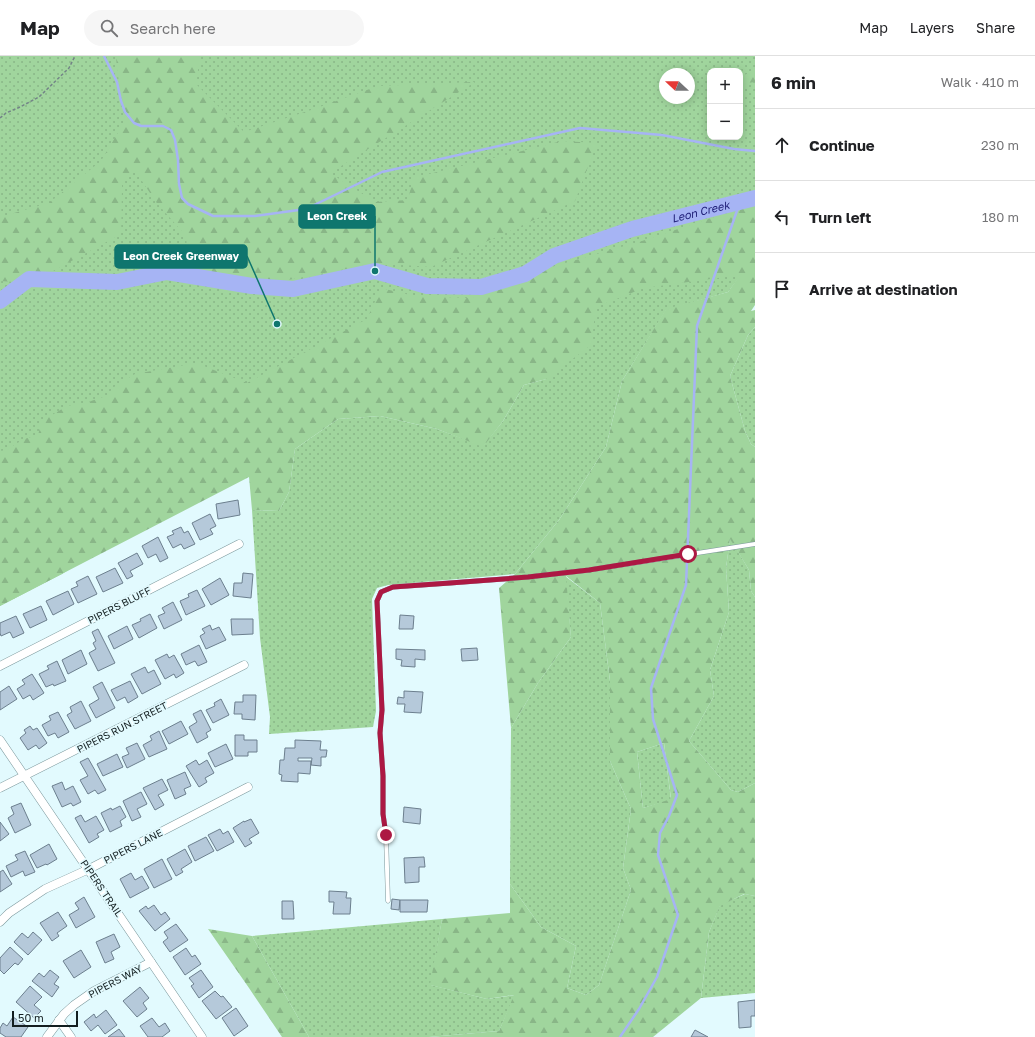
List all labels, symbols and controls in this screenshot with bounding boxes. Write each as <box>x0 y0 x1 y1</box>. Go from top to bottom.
search box <box>84 10 364 46</box>
text: Map <box>20 16 60 39</box>
icon: search <box>98 17 120 39</box>
text: Search here <box>130 19 216 37</box>
text: Map <box>859 19 888 36</box>
text: Layers <box>910 19 954 36</box>
text: Share <box>976 19 1015 36</box>
north arrow <box>659 68 695 104</box>
map controls <box>707 68 743 140</box>
button: + <box>707 68 743 104</box>
text: 6 min <box>771 72 816 93</box>
text: Walk · 410 m <box>941 74 1019 90</box>
button: − <box>707 104 743 140</box>
icon: ahead <box>771 134 793 156</box>
text: Continue <box>809 136 875 154</box>
text: 230 m <box>981 137 1019 153</box>
water label: Leon Creek <box>670 197 732 225</box>
callout: Leon Creek <box>299 205 375 228</box>
icon: left <box>771 206 793 228</box>
text: Turn left <box>809 208 871 226</box>
text: Leon Creek <box>307 209 368 222</box>
text: 180 m <box>982 209 1019 225</box>
callout: Leon Creek Greenway <box>115 245 247 268</box>
text: Leon Creek Greenway <box>123 249 240 262</box>
icon: arrive <box>771 278 793 300</box>
text: Arrive at destination <box>809 280 958 298</box>
route start <box>679 545 697 563</box>
street label: PIPERS BLUFF <box>85 584 153 626</box>
street label: PIPERS RUN STREET <box>75 699 169 755</box>
street label: PIPERS LANE <box>102 826 164 866</box>
route end <box>377 826 395 844</box>
street label: PIPERS TRAIL <box>78 857 126 919</box>
street label: PIPERS WAY <box>86 962 144 1000</box>
scale bar <box>12 1009 78 1028</box>
text: 50 m <box>18 1011 44 1024</box>

